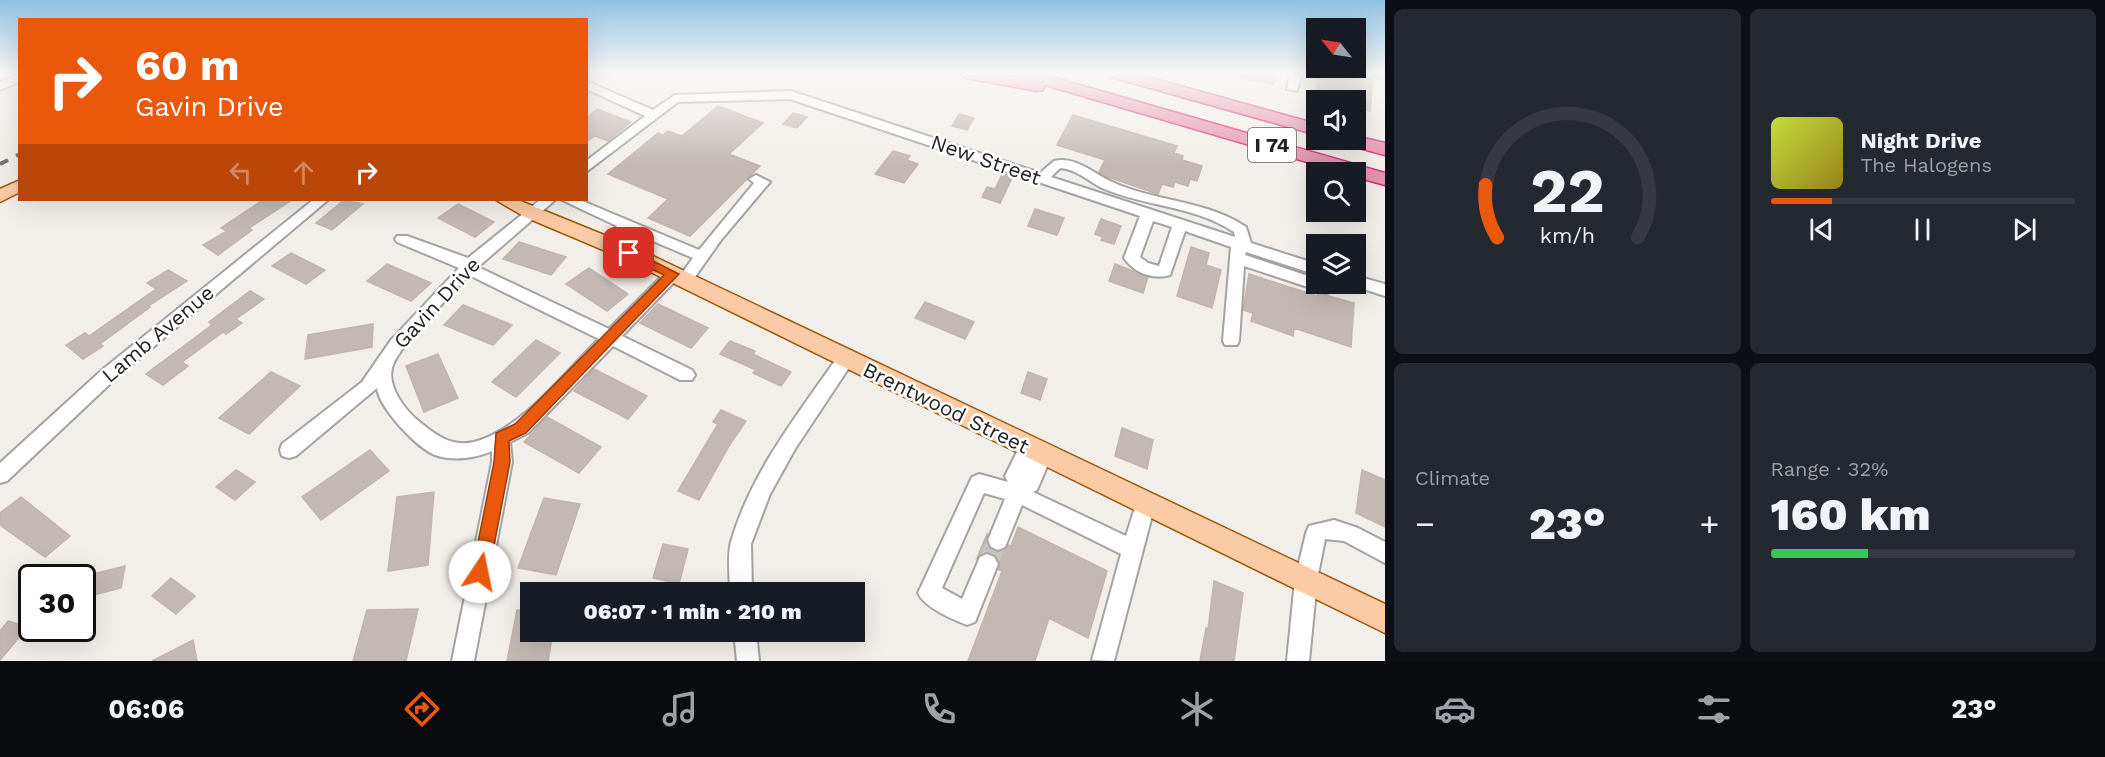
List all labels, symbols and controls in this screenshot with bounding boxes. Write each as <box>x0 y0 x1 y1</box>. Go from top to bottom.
north arrow <box>1306 18 1366 78</box>
map controls <box>1306 18 1366 294</box>
text: 60 m <box>135 41 239 90</box>
icon: right <box>36 42 114 120</box>
button: sound <box>1306 90 1366 150</box>
text: Gavin Drive <box>135 91 284 123</box>
road number: I 74 <box>1248 128 1296 162</box>
text: Night Drive <box>1861 128 1982 153</box>
street label: New Street <box>928 129 1045 190</box>
text: The Halogens <box>1861 153 1992 177</box>
text: 22 <box>1530 155 1604 228</box>
icon: left <box>224 156 257 189</box>
icon: ahead <box>287 156 320 189</box>
icon: right <box>350 156 383 189</box>
button: search <box>1306 162 1366 222</box>
icon: previous <box>1805 213 1838 246</box>
icon: pause <box>1906 213 1939 246</box>
icon: next <box>2008 213 2041 246</box>
text: km/h <box>1540 224 1595 249</box>
pin <box>603 227 654 278</box>
button: layers <box>1306 234 1366 294</box>
icon: arrive <box>612 236 645 269</box>
street label: Gavin Drive <box>388 252 485 353</box>
street label: Lamb Avenue <box>97 280 219 388</box>
street label: Brentwood Street <box>859 356 1034 459</box>
text: Range · 32% <box>1771 457 1888 481</box>
text: Climate <box>1415 466 1490 490</box>
text: 160 km <box>1771 488 1931 541</box>
text: 23° <box>1529 497 1606 550</box>
text: − <box>1415 504 1435 543</box>
text: + <box>1700 504 1720 543</box>
position arrow <box>448 540 512 604</box>
speed limit sign: 30 <box>18 564 96 642</box>
text: 06:07 · 1 min · 210 m <box>583 599 802 624</box>
icon: directions <box>401 688 443 730</box>
icon: music <box>659 688 701 730</box>
icon: phone <box>918 688 960 730</box>
icon: climate <box>1176 688 1218 730</box>
icon: car <box>1434 688 1476 730</box>
icon: filters <box>1693 688 1735 730</box>
text: 06:06 <box>108 693 184 725</box>
text: 23° <box>1951 693 1997 725</box>

